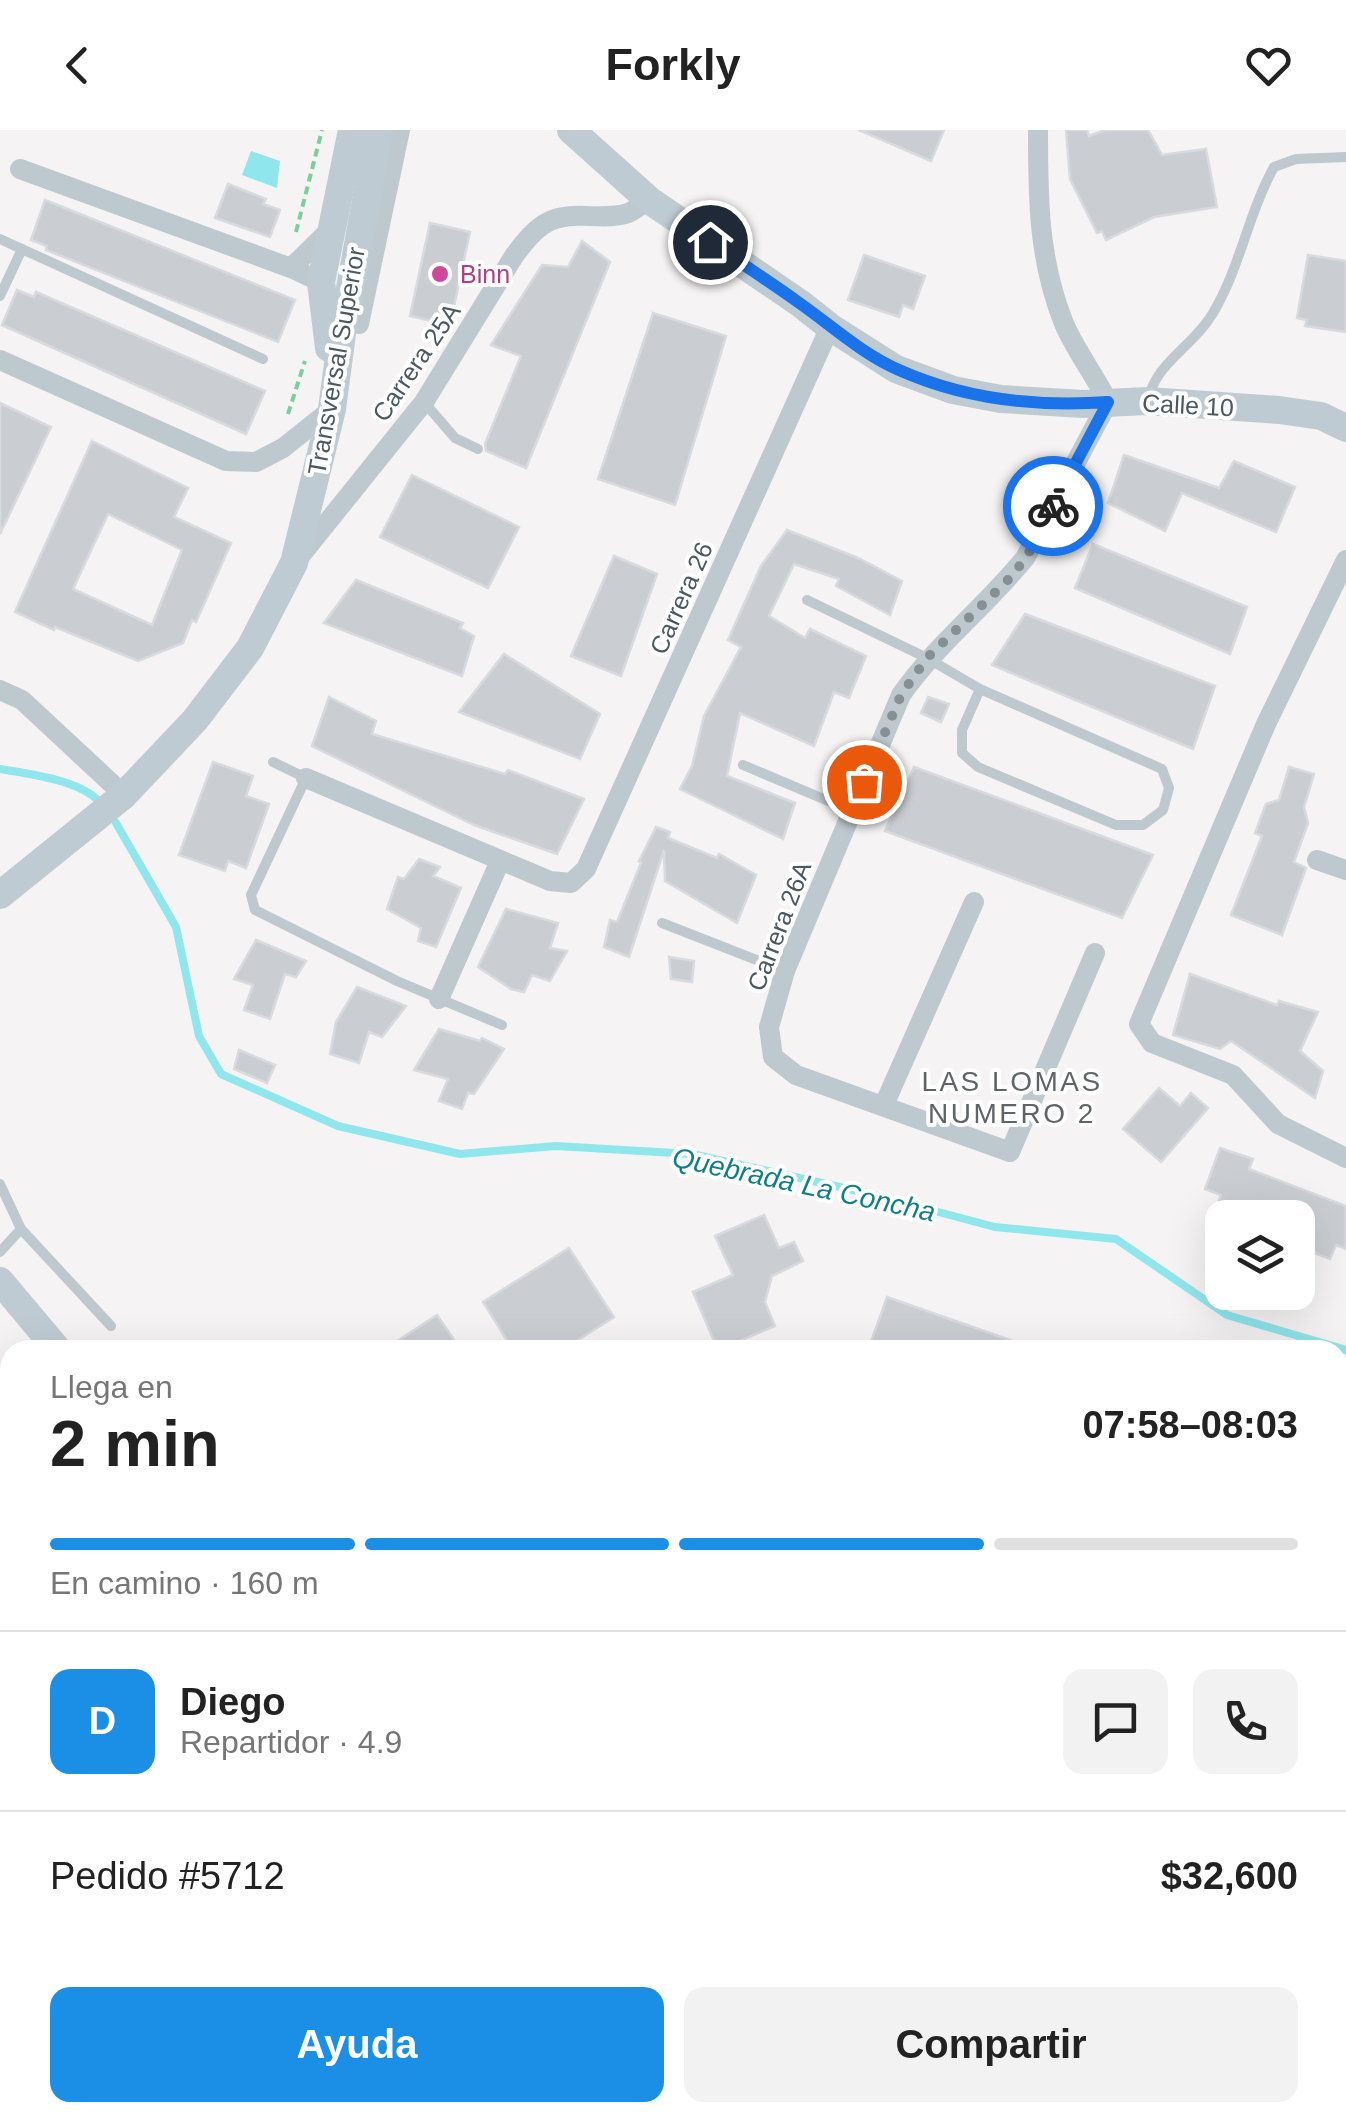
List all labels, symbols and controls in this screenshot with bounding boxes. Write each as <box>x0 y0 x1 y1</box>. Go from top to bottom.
icon: back <box>50 38 105 93</box>
icon: heart <box>1241 38 1296 93</box>
text: Forkly <box>605 39 741 90</box>
pin <box>668 200 753 285</box>
icon: home <box>683 215 738 270</box>
street label: Transversal Superior <box>302 245 370 477</box>
place label: Binn <box>460 260 510 288</box>
marker: Binn <box>429 263 451 285</box>
street label: Carrera 25A <box>366 297 466 426</box>
street label: Calle 10 <box>1141 389 1235 421</box>
courier <box>1003 456 1103 556</box>
icon: bike <box>1026 479 1081 534</box>
street label: Carrera 26 <box>644 538 718 658</box>
pin <box>822 740 907 825</box>
icon: bag <box>837 755 892 810</box>
street label: Carrera 26A <box>742 857 817 995</box>
district label: LAS LOMAS NUMERO 2 <box>921 1066 1103 1129</box>
water label: Quebrada La Concha <box>670 1141 938 1227</box>
map controls <box>1205 1200 1315 1310</box>
button: layers <box>1205 1200 1315 1310</box>
text: Llega en <box>50 1369 173 1405</box>
text: 07:58–08:03 <box>1082 1404 1298 1446</box>
text: 2 min <box>50 1407 220 1480</box>
text: En camino · 160 m <box>50 1565 319 1601</box>
button: chat <box>1063 1669 1168 1774</box>
button: phone <box>1193 1669 1298 1774</box>
text: Diego <box>180 1681 286 1723</box>
text: D <box>89 1700 116 1742</box>
text: Repartidor · 4.9 <box>180 1724 402 1760</box>
text: Pedido #5712 <box>50 1855 285 1897</box>
text: $32,600 <box>1161 1855 1298 1897</box>
button: Ayuda <box>50 1987 664 2102</box>
button: Compartir <box>684 1987 1298 2102</box>

